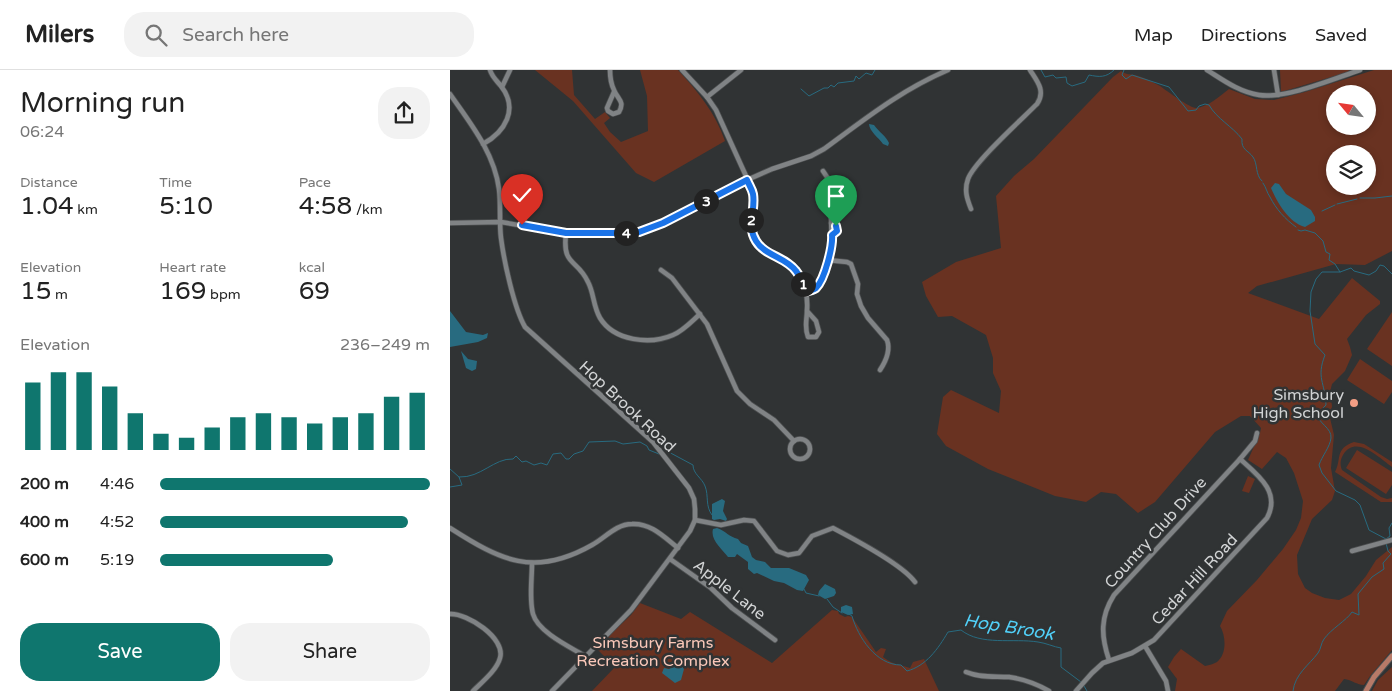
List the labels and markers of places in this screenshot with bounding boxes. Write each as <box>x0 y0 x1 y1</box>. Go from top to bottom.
pin <box>501 174 543 225</box>
pin <box>815 175 857 226</box>
pin: 3 <box>694 188 718 214</box>
pin: 2 <box>738 208 764 232</box>
pin: 4 <box>614 220 638 246</box>
pin: 1 <box>790 272 816 296</box>
place label: Simsbury High School <box>1253 385 1344 423</box>
marker: Simsbury High School <box>1348 397 1360 409</box>

